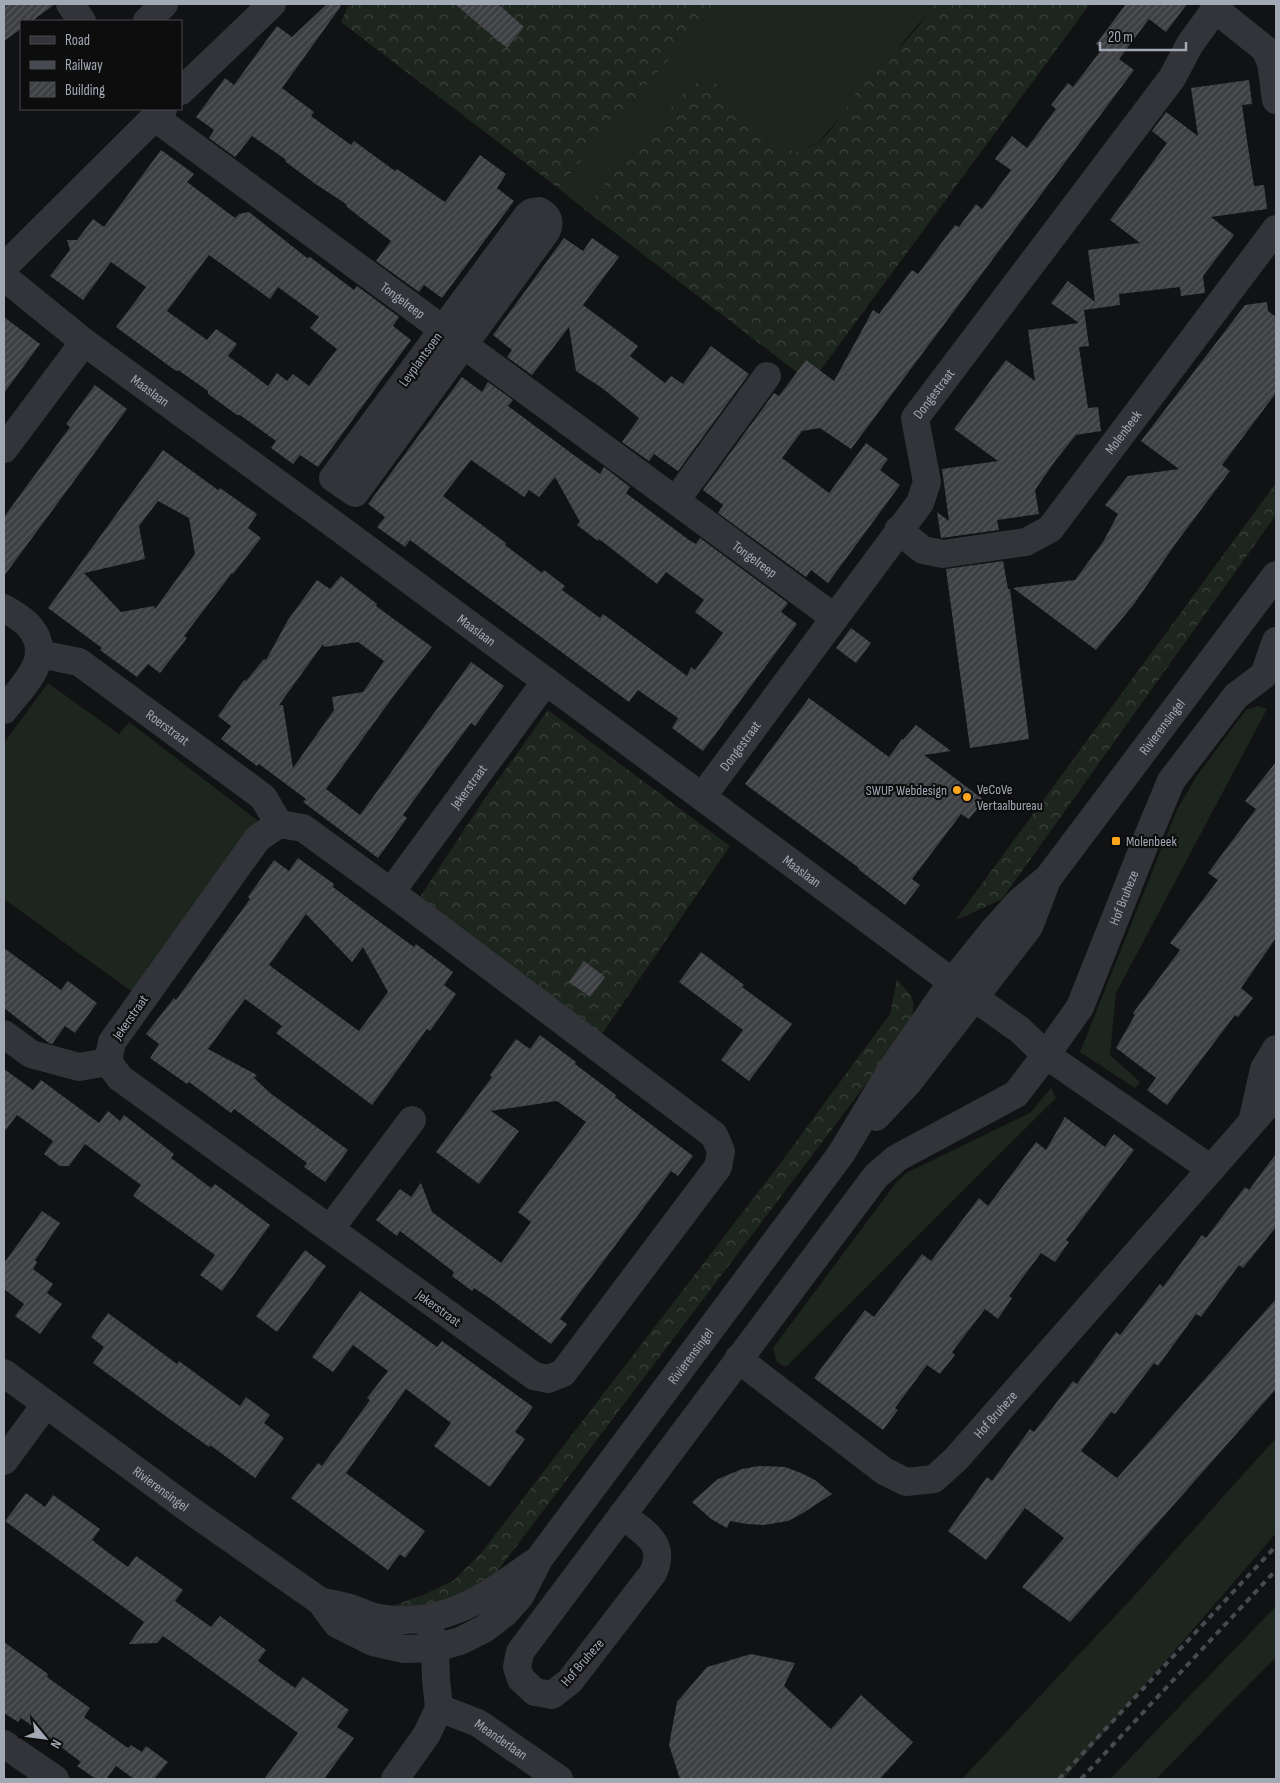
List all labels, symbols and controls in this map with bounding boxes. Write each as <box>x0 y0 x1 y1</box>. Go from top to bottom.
legend <box>20 20 182 110</box>
scale bar <box>1100 20 1186 52</box>
text: 20 m <box>1108 28 1133 47</box>
text: Road <box>65 31 90 50</box>
text: Railway <box>65 56 103 75</box>
text: Building <box>65 81 105 100</box>
street label: Tongelreep <box>377 278 428 323</box>
street label: Leyplantsoen <box>395 329 446 390</box>
street label: Dongestraat <box>910 365 958 422</box>
street label: Maaslaan <box>127 371 172 410</box>
street label: Molenbeek <box>1101 406 1146 458</box>
street label: Tongelreep <box>729 537 780 582</box>
street label: Maaslaan <box>454 611 499 650</box>
street label: Rivierensingel <box>1136 696 1189 758</box>
street label: Roerstraat <box>142 706 193 749</box>
street label: Dongestraat <box>716 718 765 774</box>
street label: Jekerstraat <box>446 761 491 813</box>
place label: VeCoVe Vertaalbureau <box>977 781 1043 814</box>
place label: SWUP Webdesign <box>866 782 947 799</box>
marker: SWUP Webdesign <box>951 784 963 796</box>
marker: VeCoVe Vertaalbureau <box>961 791 973 803</box>
place label: Molenbeek <box>1126 833 1177 850</box>
marker: Molenbeek <box>1110 835 1122 847</box>
street label: Maaslaan <box>779 852 824 891</box>
street label: Hof Bruheze <box>1105 868 1142 928</box>
street label: Jekerstraat <box>108 991 152 1044</box>
street label: Jekerstraat <box>412 1286 464 1330</box>
street label: Rivierensingel <box>664 1325 717 1388</box>
street label: Hof Bruheze <box>970 1387 1021 1442</box>
street label: Rivierensingel <box>129 1463 192 1515</box>
street label: Hof Bruheze <box>557 1635 608 1690</box>
north arrow <box>20 1713 70 1763</box>
street label: Meanderlaan <box>471 1715 531 1764</box>
text: N <box>47 1737 65 1751</box>

